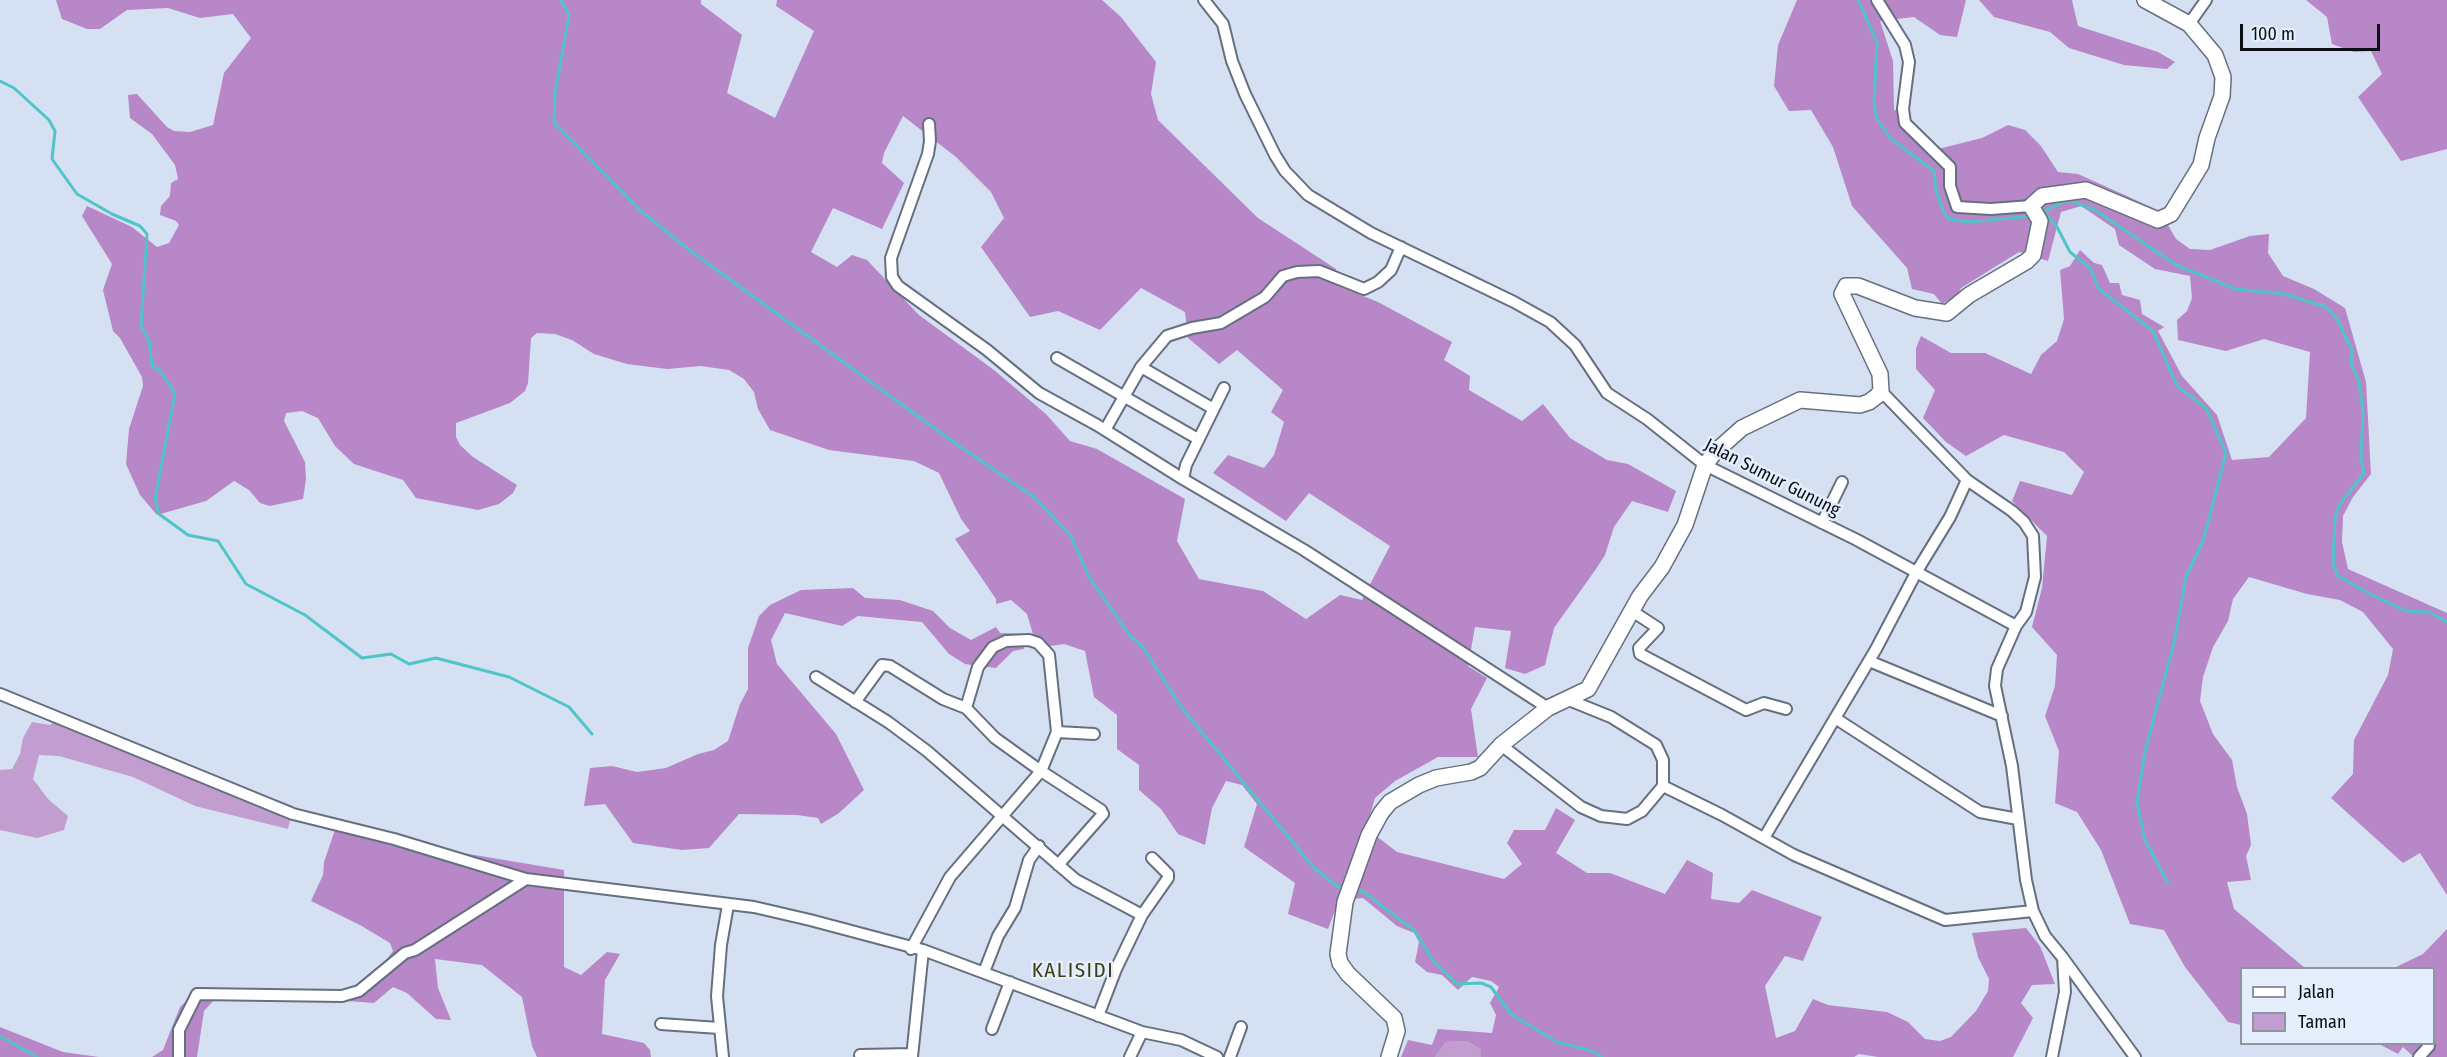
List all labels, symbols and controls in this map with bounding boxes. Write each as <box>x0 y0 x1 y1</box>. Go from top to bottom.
scale bar <box>2243 12 2382 50</box>
text: 100 m <box>2251 23 2295 45</box>
street label: Jalan Sumur Gunung <box>1701 434 1843 522</box>
district label: KALISIDI <box>1032 958 1114 984</box>
legend <box>2240 967 2435 1045</box>
text: Jalan <box>2298 981 2335 1003</box>
text: Taman <box>2298 1011 2346 1033</box>

